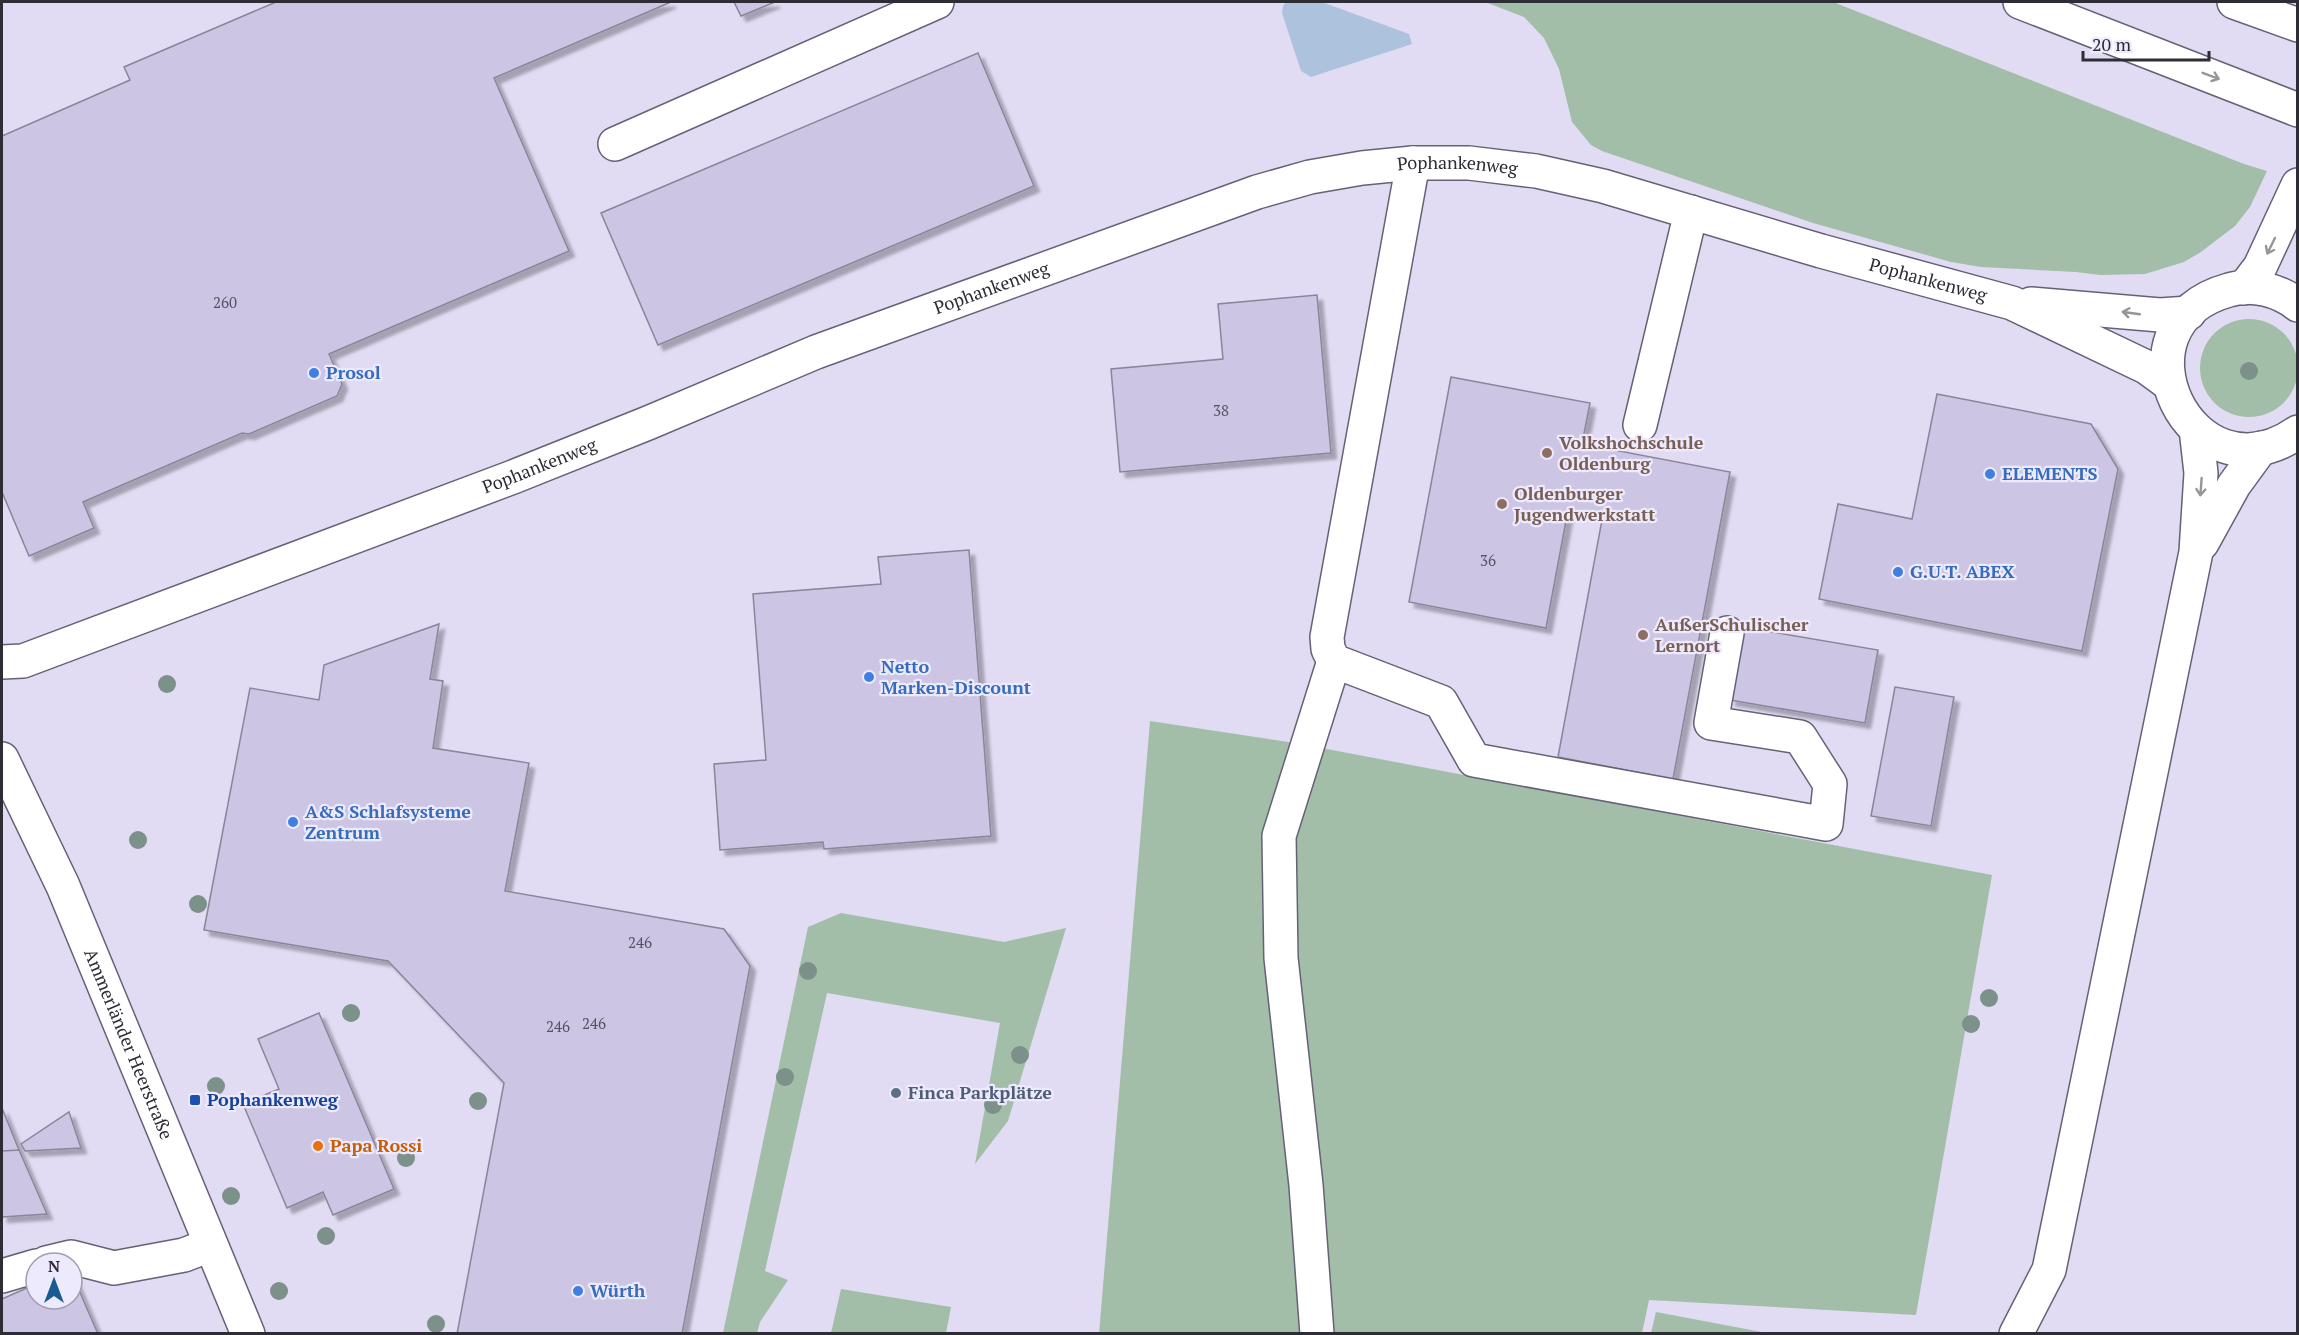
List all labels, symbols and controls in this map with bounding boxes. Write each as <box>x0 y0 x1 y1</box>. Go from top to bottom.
scale bar <box>2083 24 2209 62</box>
text: 20 m <box>2092 32 2132 56</box>
one-way arrow <box>2201 72 2220 83</box>
street label: Pophankenweg <box>1396 150 1520 180</box>
one-way arrow <box>2264 237 2276 255</box>
street label: Pophankenweg <box>1867 252 1990 307</box>
street label: Pophankenweg <box>930 255 1053 319</box>
house number: 260 <box>213 292 237 312</box>
one-way arrow <box>2121 307 2141 318</box>
place label: Prosol <box>326 360 381 384</box>
marker: Prosol <box>307 366 321 380</box>
house number: 38 <box>1213 400 1229 420</box>
place label: Volkshochschule Oldenburg <box>1559 430 1704 475</box>
street label: Pophankenweg <box>479 432 600 499</box>
marker: Volkshochschule Oldenburg <box>1540 446 1554 460</box>
place label: ELEMENTS <box>2002 461 2098 485</box>
marker: ELEMENTS <box>1983 467 1997 481</box>
one-way arrow <box>2195 477 2206 497</box>
place label: Oldenburger Jugendwerkstatt <box>1514 481 1655 526</box>
marker: Oldenburger Jugendwerkstatt <box>1495 497 1509 511</box>
house number: 36 <box>1480 550 1496 570</box>
place label: G.U.T. ABEX <box>1910 559 2015 583</box>
marker: G.U.T. ABEX <box>1891 565 1905 579</box>
place label: AußerSchulischer Lernort <box>1655 612 1809 657</box>
marker: AußerSchulischer Lernort <box>1636 628 1650 642</box>
place label: Netto Marken-Discount <box>881 654 1031 699</box>
marker: Netto Marken-Discount <box>862 670 876 684</box>
place label: A&S Schlafsysteme Zentrum <box>305 799 471 844</box>
marker: A&S Schlafsysteme Zentrum <box>286 815 300 829</box>
house number: 246 <box>628 932 652 952</box>
street label: Ammerländer Heerstraße <box>79 945 179 1143</box>
house number: 246 <box>582 1013 606 1033</box>
house number: 246 <box>546 1016 570 1036</box>
place label: Finca Parkplätze <box>908 1080 1052 1104</box>
marker: Finca Parkplätze <box>889 1086 903 1100</box>
place label: Pophankenweg <box>207 1087 339 1111</box>
marker: Pophankenweg <box>188 1093 202 1107</box>
place label: Papa Rossi <box>330 1133 422 1157</box>
marker: Papa Rossi <box>311 1139 325 1153</box>
north arrow <box>24 1251 84 1311</box>
text: N <box>48 1255 60 1277</box>
place label: Würth <box>590 1278 646 1302</box>
marker: Würth <box>571 1284 585 1298</box>

